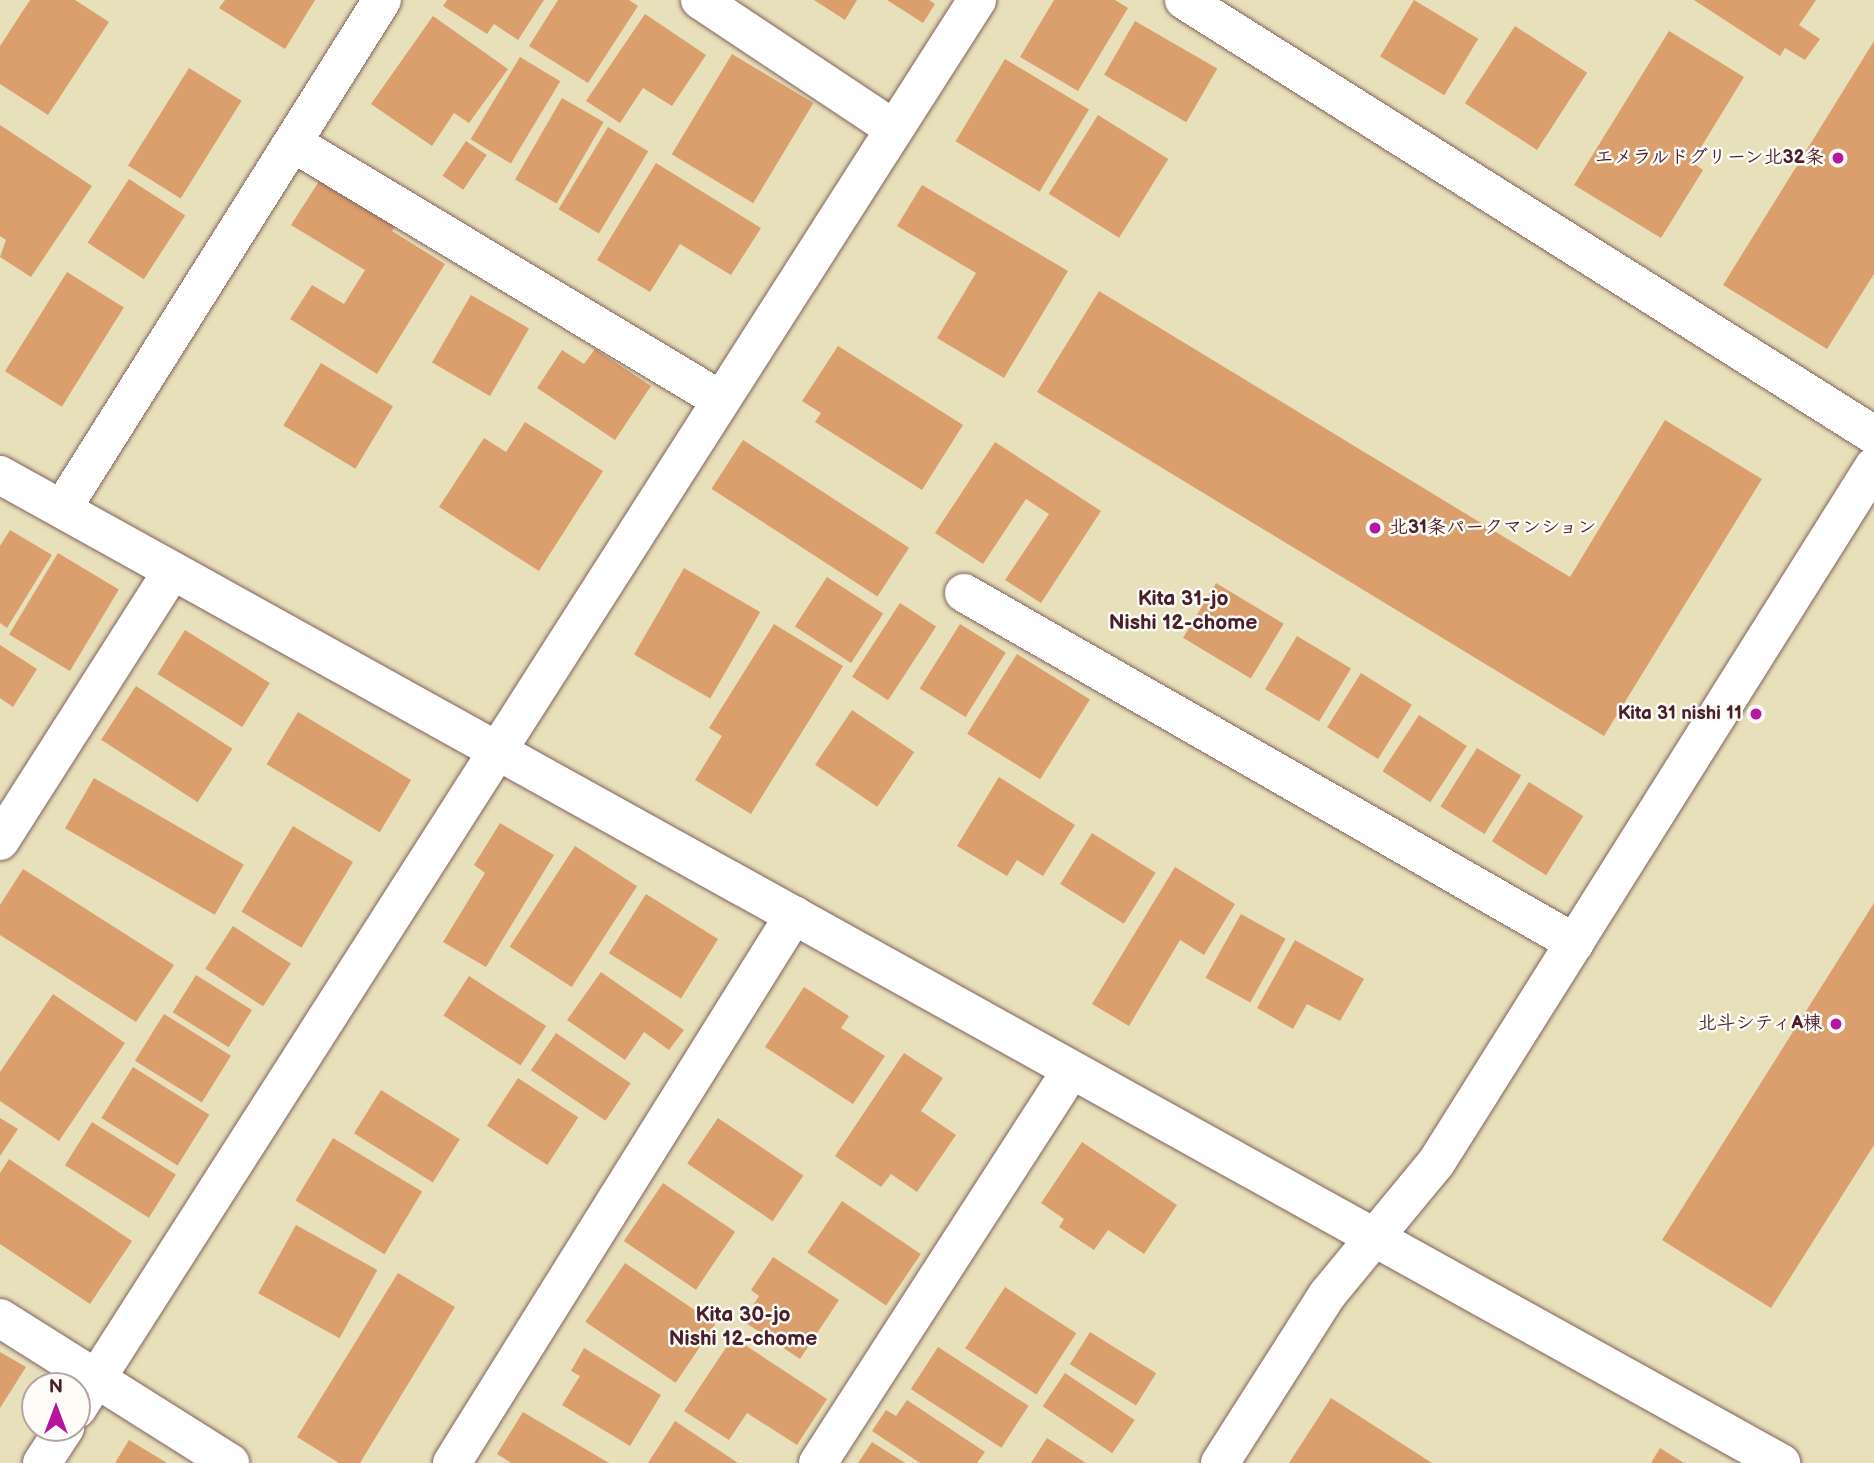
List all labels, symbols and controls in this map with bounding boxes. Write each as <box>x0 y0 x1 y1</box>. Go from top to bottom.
place label: エメラルドグリーン北32条 <box>1593 147 1824 169</box>
marker: エメラルドグリーン北32条 <box>1830 150 1846 166</box>
place label: 北31条パークマンション <box>1389 517 1598 539</box>
marker: 北31条パークマンション <box>1367 520 1383 536</box>
district label: Kita 31-jo Nishi 12-chome <box>1109 586 1257 636</box>
place label: Kita 31 nishi 11 <box>1618 703 1742 725</box>
marker: Kita 31 nishi 11 <box>1748 706 1764 722</box>
place label: 北斗シティA棟 <box>1696 1013 1822 1035</box>
marker: 北斗シティA棟 <box>1828 1016 1844 1032</box>
district label: Kita 30-jo Nishi 12-chome <box>669 1302 817 1352</box>
north arrow <box>21 1372 91 1442</box>
text: N <box>49 1376 63 1399</box>

